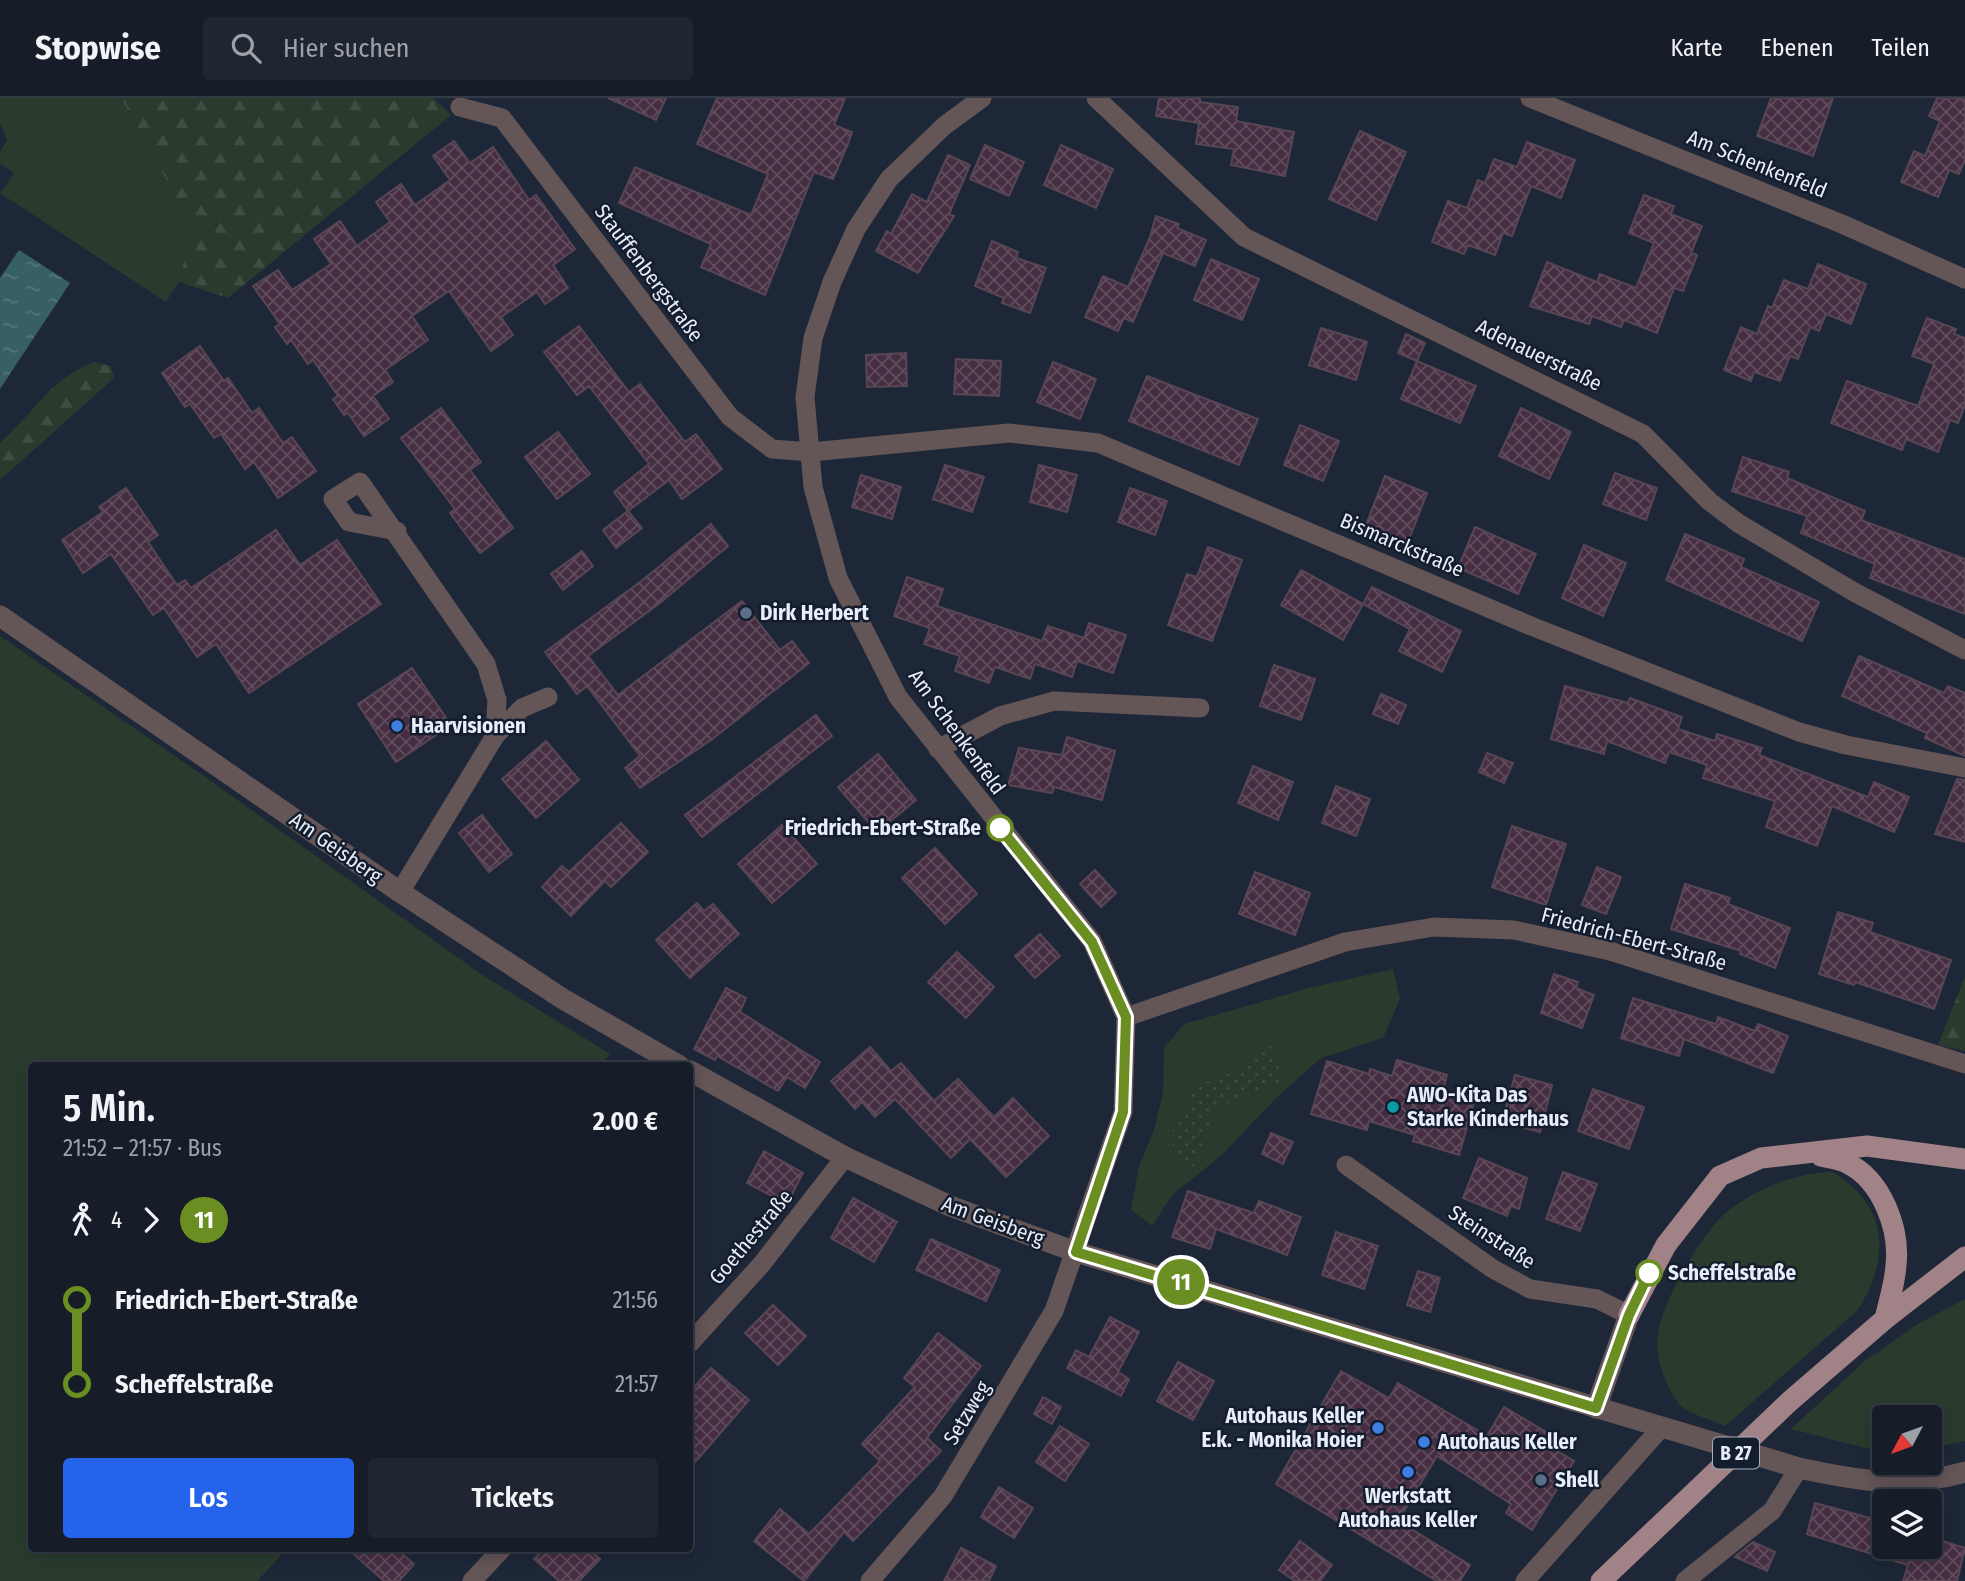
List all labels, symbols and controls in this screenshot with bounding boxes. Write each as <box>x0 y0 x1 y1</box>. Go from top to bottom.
search box <box>203 17 693 80</box>
text: Stopwise <box>35 28 161 68</box>
icon: search <box>227 29 265 67</box>
text: Hier suchen <box>283 33 410 64</box>
text: Karte <box>1671 34 1723 62</box>
text: Ebenen <box>1761 34 1834 62</box>
text: Teilen <box>1872 34 1930 62</box>
street label: Am Schenkenfeld <box>1683 124 1831 204</box>
street label: Stauffenbergstraße <box>589 199 709 347</box>
street label: Adenauerstraße <box>1472 313 1606 397</box>
street label: Bismarckstraße <box>1336 507 1468 583</box>
place label: Dirk Herbert <box>760 600 869 626</box>
marker: Dirk Herbert <box>738 605 754 621</box>
street label: Am Schenkenfeld <box>903 664 1011 800</box>
place label: Haarvisionen <box>411 713 526 739</box>
marker: Haarvisionen <box>389 718 405 734</box>
street label: Am Geisberg <box>285 807 387 889</box>
place label: Friedrich-Ebert-Straße <box>785 815 981 841</box>
marker: Friedrich-Ebert-Straße <box>987 815 1013 841</box>
street label: Friedrich-Ebert-Straße <box>1539 902 1729 976</box>
place label: AWO-Kita Das Starke Kinderhaus <box>1406 1082 1569 1132</box>
text: 5 Min. <box>63 1085 155 1131</box>
marker: AWO-Kita Das Starke Kinderhaus <box>1385 1099 1401 1115</box>
text: 2.00 € <box>593 1106 658 1137</box>
text: 21:52 – 21:57 · Bus <box>63 1134 222 1162</box>
street label: Goethestraße <box>704 1184 798 1290</box>
street label: Am Geisberg <box>938 1190 1048 1252</box>
street label: Steinstraße <box>1444 1199 1540 1275</box>
icon: walk <box>63 1201 101 1239</box>
icon: forward <box>132 1201 170 1239</box>
text: 4 <box>111 1206 122 1234</box>
text: 11 <box>194 1206 214 1234</box>
line badge: 11 <box>1150 1259 1212 1305</box>
marker: Scheffelstraße <box>1636 1260 1662 1286</box>
place label: Scheffelstraße <box>1668 1260 1796 1286</box>
text: 11 <box>1171 1268 1191 1296</box>
text: Friedrich-Ebert-Straße <box>115 1285 358 1316</box>
text: 21:56 <box>612 1286 658 1314</box>
text: Scheffelstraße <box>115 1369 274 1400</box>
text: 21:57 <box>615 1370 658 1398</box>
street label: Setzweg <box>938 1376 996 1450</box>
place label: Autohaus Keller E.k. - Monika Hoier <box>1201 1403 1364 1453</box>
north arrow <box>1872 1405 1942 1475</box>
map controls <box>1872 1405 1942 1559</box>
marker: Autohaus Keller E.k. - Monika Hoier <box>1370 1420 1386 1436</box>
place label: Autohaus Keller <box>1437 1429 1577 1455</box>
marker: Autohaus Keller <box>1416 1434 1432 1450</box>
road number: B 27 <box>1713 1438 1759 1469</box>
button: Los <box>63 1458 354 1538</box>
button: Tickets <box>368 1458 658 1538</box>
marker: Werkstatt Autohaus Keller <box>1400 1464 1416 1480</box>
place label: Shell <box>1555 1467 1599 1493</box>
marker: Shell <box>1533 1472 1549 1488</box>
place label: Werkstatt Autohaus Keller <box>1338 1483 1478 1533</box>
button: layers <box>1872 1489 1942 1559</box>

